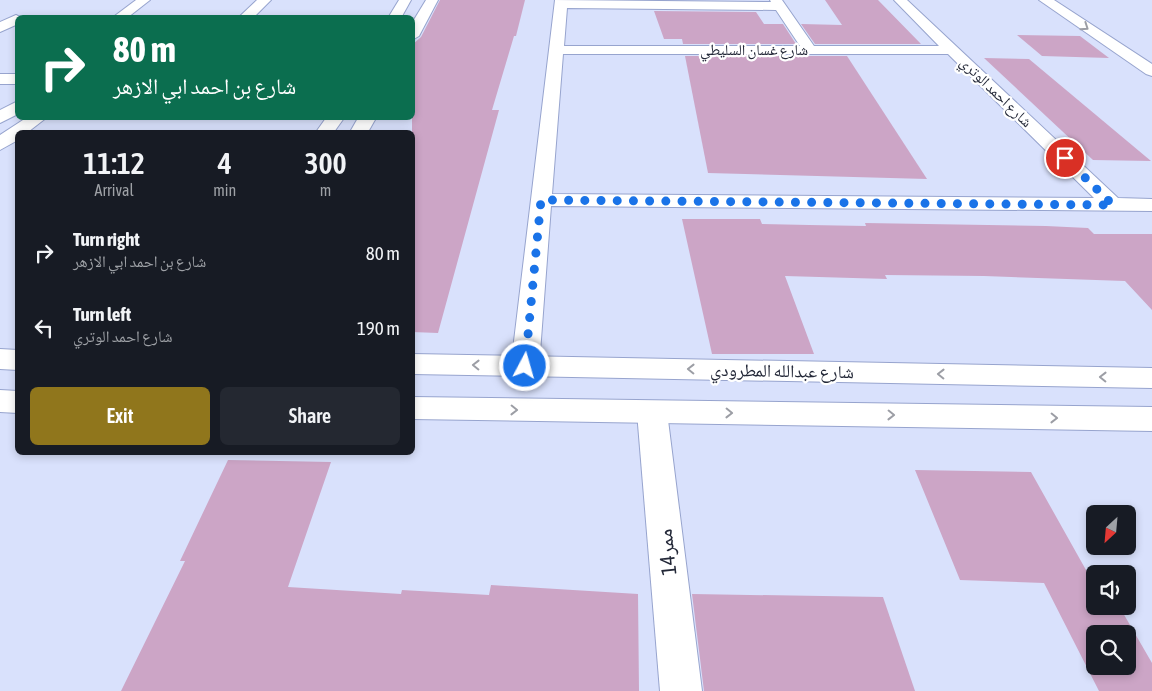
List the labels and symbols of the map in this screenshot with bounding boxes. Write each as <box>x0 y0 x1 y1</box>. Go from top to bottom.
one-way arrow <box>1079 21 1089 30</box>
street label: شارع غسان السليطي <box>700 41 808 62</box>
street label: شارع احمد الوتري <box>954 53 1036 133</box>
pin <box>1044 137 1086 179</box>
position arrow <box>498 339 550 391</box>
street label: شارع عبدالله المطرودي <box>710 359 854 387</box>
one-way arrow <box>472 360 480 370</box>
one-way arrow <box>687 364 694 374</box>
one-way arrow <box>937 369 944 379</box>
one-way arrow <box>1099 372 1107 383</box>
one-way arrow <box>510 405 518 415</box>
one-way arrow <box>725 408 733 418</box>
one-way arrow <box>888 410 895 420</box>
one-way arrow <box>1050 412 1058 423</box>
north arrow <box>1086 505 1136 555</box>
street label: ممر14 <box>652 528 680 576</box>

